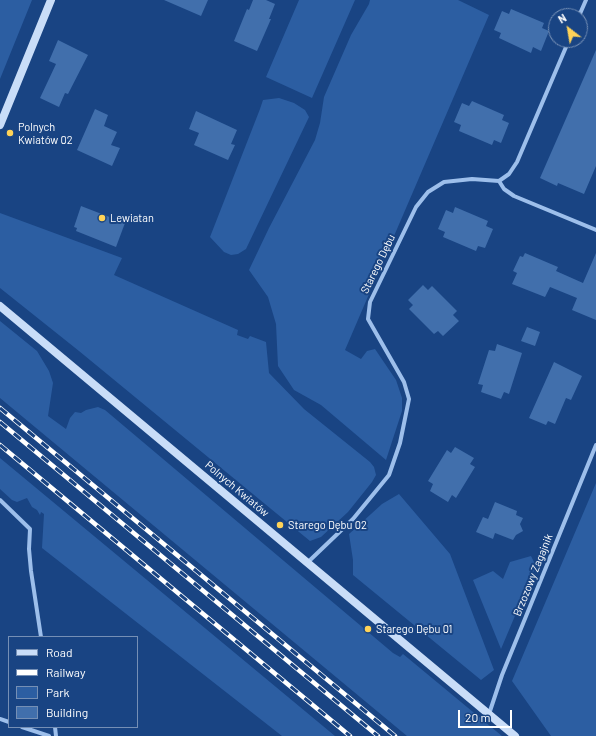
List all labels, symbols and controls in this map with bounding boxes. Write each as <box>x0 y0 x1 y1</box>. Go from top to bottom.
north arrow <box>548 8 588 48</box>
text: N <box>556 11 569 26</box>
place label: Polnych Kwiatów 02 <box>18 120 73 146</box>
marker: Polnych Kwiatów 02 <box>5 128 15 138</box>
place label: Lewiatan <box>110 211 154 225</box>
marker: Lewiatan <box>97 213 107 223</box>
street label: Starego Dębu <box>358 232 398 296</box>
street label: Polnych Kwiatów <box>202 458 272 520</box>
place label: Starego Dębu 02 <box>288 518 367 532</box>
marker: Starego Dębu 02 <box>275 520 285 530</box>
street label: Brzozowy Zagajnik <box>510 532 556 618</box>
place label: Starego Dębu 01 <box>376 622 452 636</box>
marker: Starego Dębu 01 <box>363 624 373 634</box>
legend <box>8 636 138 728</box>
text: Road <box>46 645 73 659</box>
text: Railway <box>46 665 85 679</box>
text: Park <box>46 685 70 699</box>
scale bar <box>460 702 514 728</box>
text: Building <box>46 705 88 719</box>
text: 20 m <box>465 710 491 724</box>

